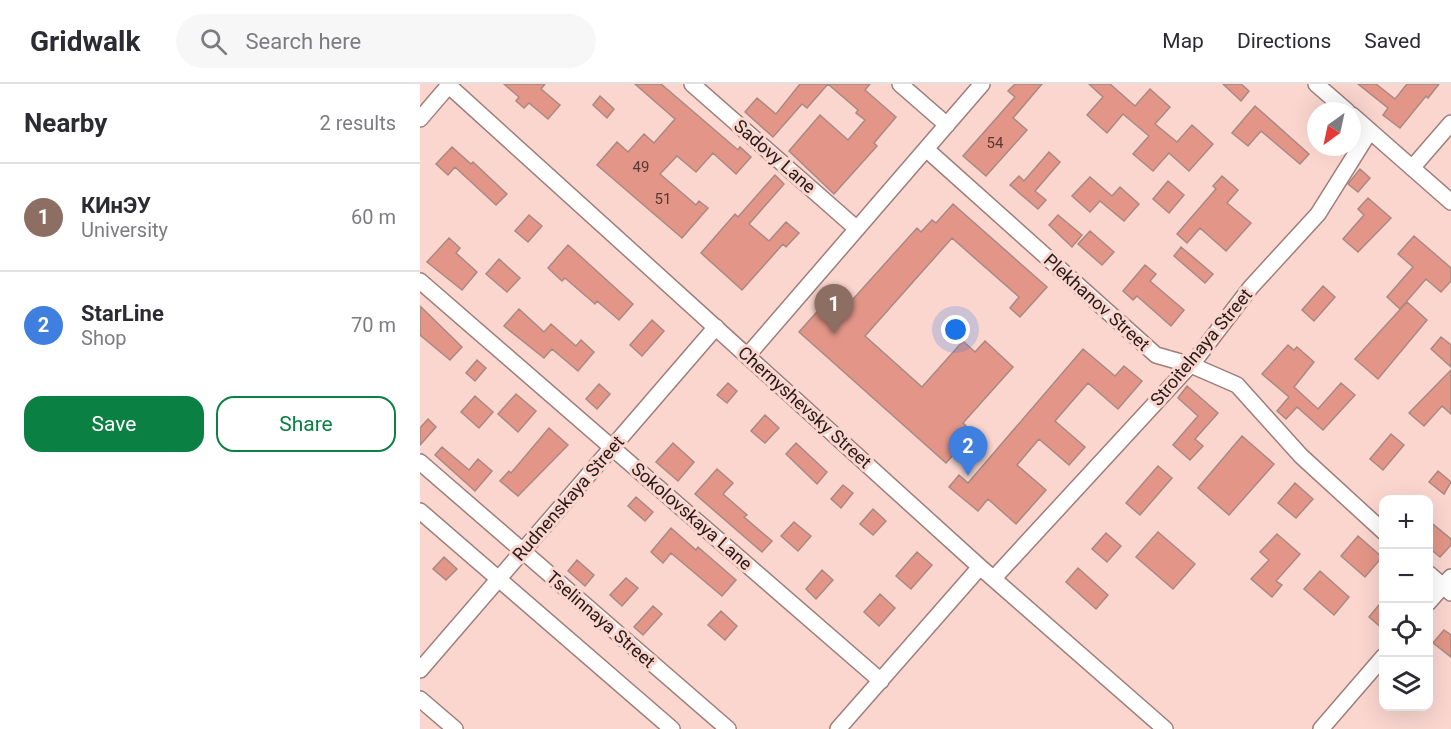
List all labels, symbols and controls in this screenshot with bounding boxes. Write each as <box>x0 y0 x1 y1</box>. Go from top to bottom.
search box <box>176 14 596 68</box>
text: Gridwalk <box>30 25 140 58</box>
icon: search <box>197 25 230 58</box>
text: Search here <box>245 29 361 54</box>
text: Map <box>1162 29 1204 53</box>
text: Directions <box>1237 29 1331 53</box>
text: Saved <box>1364 29 1421 53</box>
north arrow <box>1307 102 1361 156</box>
text: Nearby <box>24 108 107 138</box>
text: 2 results <box>320 111 396 135</box>
street label: Sadovy Lane <box>730 115 820 197</box>
house number: 54 <box>987 134 1004 152</box>
house number: 49 <box>633 158 649 176</box>
house number: 51 <box>655 190 671 208</box>
text: КИнЭУ <box>81 193 151 218</box>
text: 1 <box>38 205 49 229</box>
text: 60 m <box>351 205 396 229</box>
text: University <box>81 218 168 242</box>
street label: Plekhanov Street <box>1040 249 1154 355</box>
pin: 1 <box>814 284 854 334</box>
street label: Stroitelnaya Street <box>1146 284 1256 410</box>
text: StarLine <box>81 301 164 326</box>
text: 2 <box>38 313 49 337</box>
text: 70 m <box>351 313 396 337</box>
your location <box>941 315 970 344</box>
text: Shop <box>81 326 127 350</box>
street label: Chernyshevsky Street <box>734 342 876 472</box>
button: Save <box>24 396 204 452</box>
button: Share <box>216 396 396 452</box>
pin: 2 <box>948 426 988 476</box>
street label: Rudnenskaya Street <box>508 431 628 565</box>
street label: Sokolovskaya Lane <box>627 458 757 574</box>
map controls <box>1379 495 1433 711</box>
button: + <box>1379 495 1433 549</box>
button: − <box>1379 549 1433 603</box>
street label: Tselinnaya Street <box>542 566 660 672</box>
button: locate <box>1379 603 1433 657</box>
button: layers <box>1379 657 1433 711</box>

